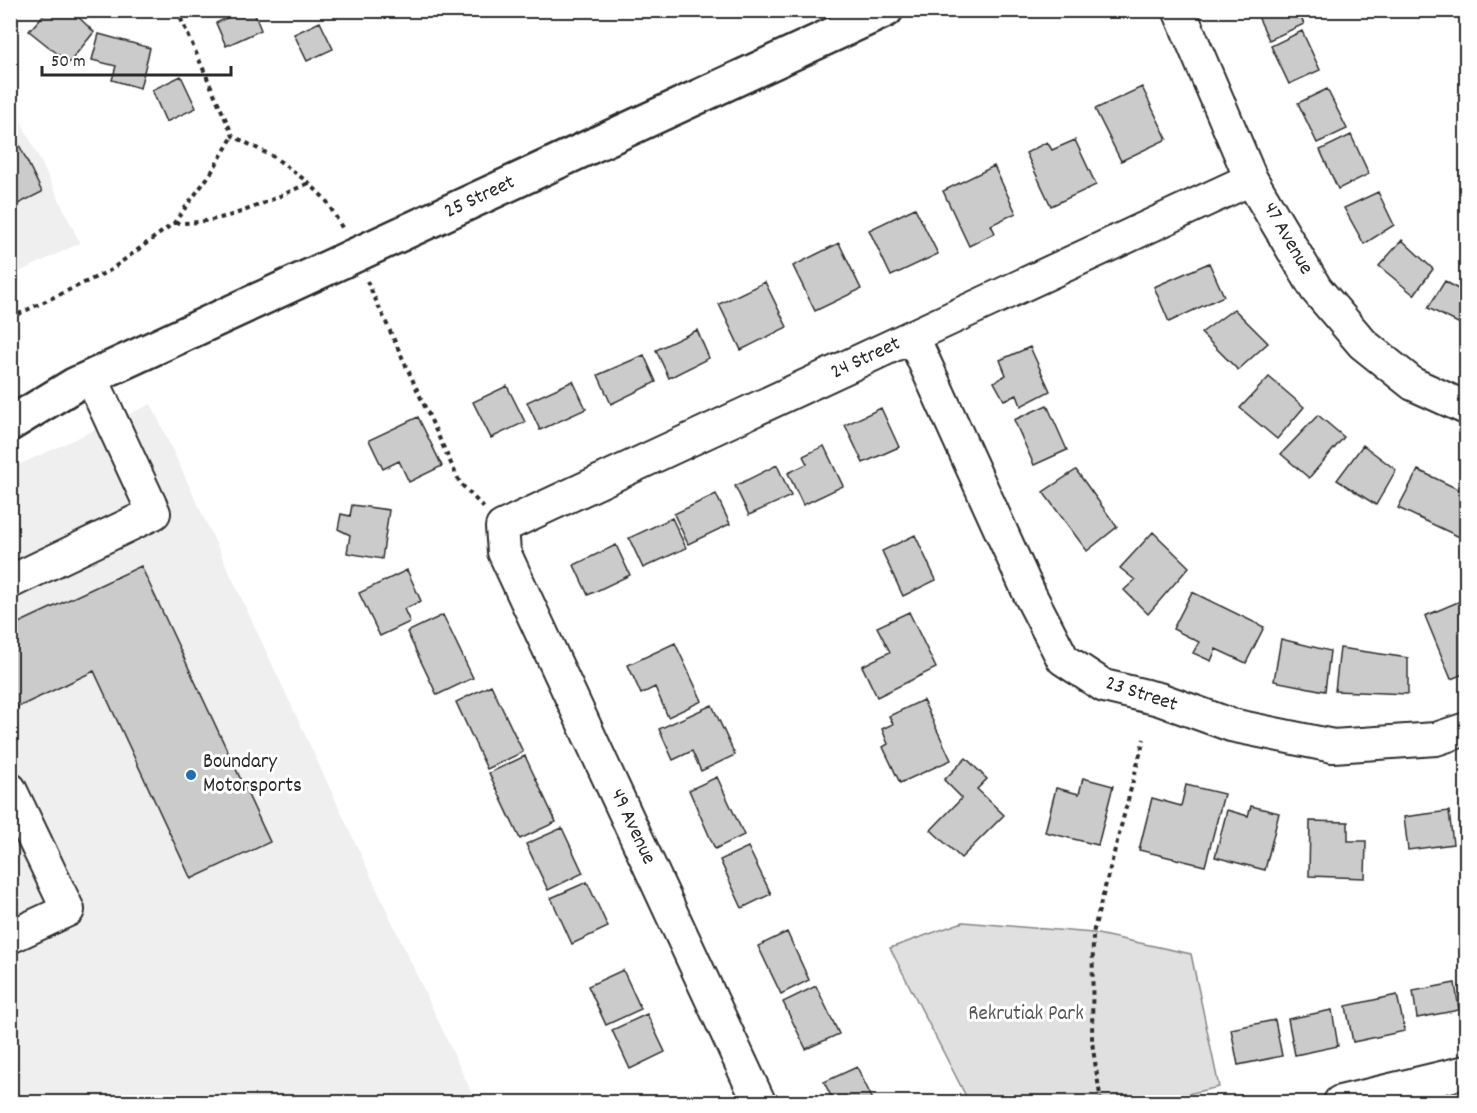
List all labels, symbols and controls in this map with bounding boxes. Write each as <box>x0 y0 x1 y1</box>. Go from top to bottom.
scale bar <box>42 39 231 77</box>
text: 50 m <box>51 50 86 75</box>
street label: 25 Street <box>440 169 520 227</box>
street label: 47 Avenue <box>1254 197 1320 281</box>
street label: 24 Street <box>826 330 906 388</box>
street label: 23 Street <box>1101 669 1181 721</box>
place label: Boundary Motorsports <box>203 748 302 802</box>
marker: Boundary Motorsports <box>184 768 198 782</box>
street label: 49 Avenue <box>601 784 663 870</box>
park label: Rekrutiak Park <box>968 1000 1084 1030</box>

